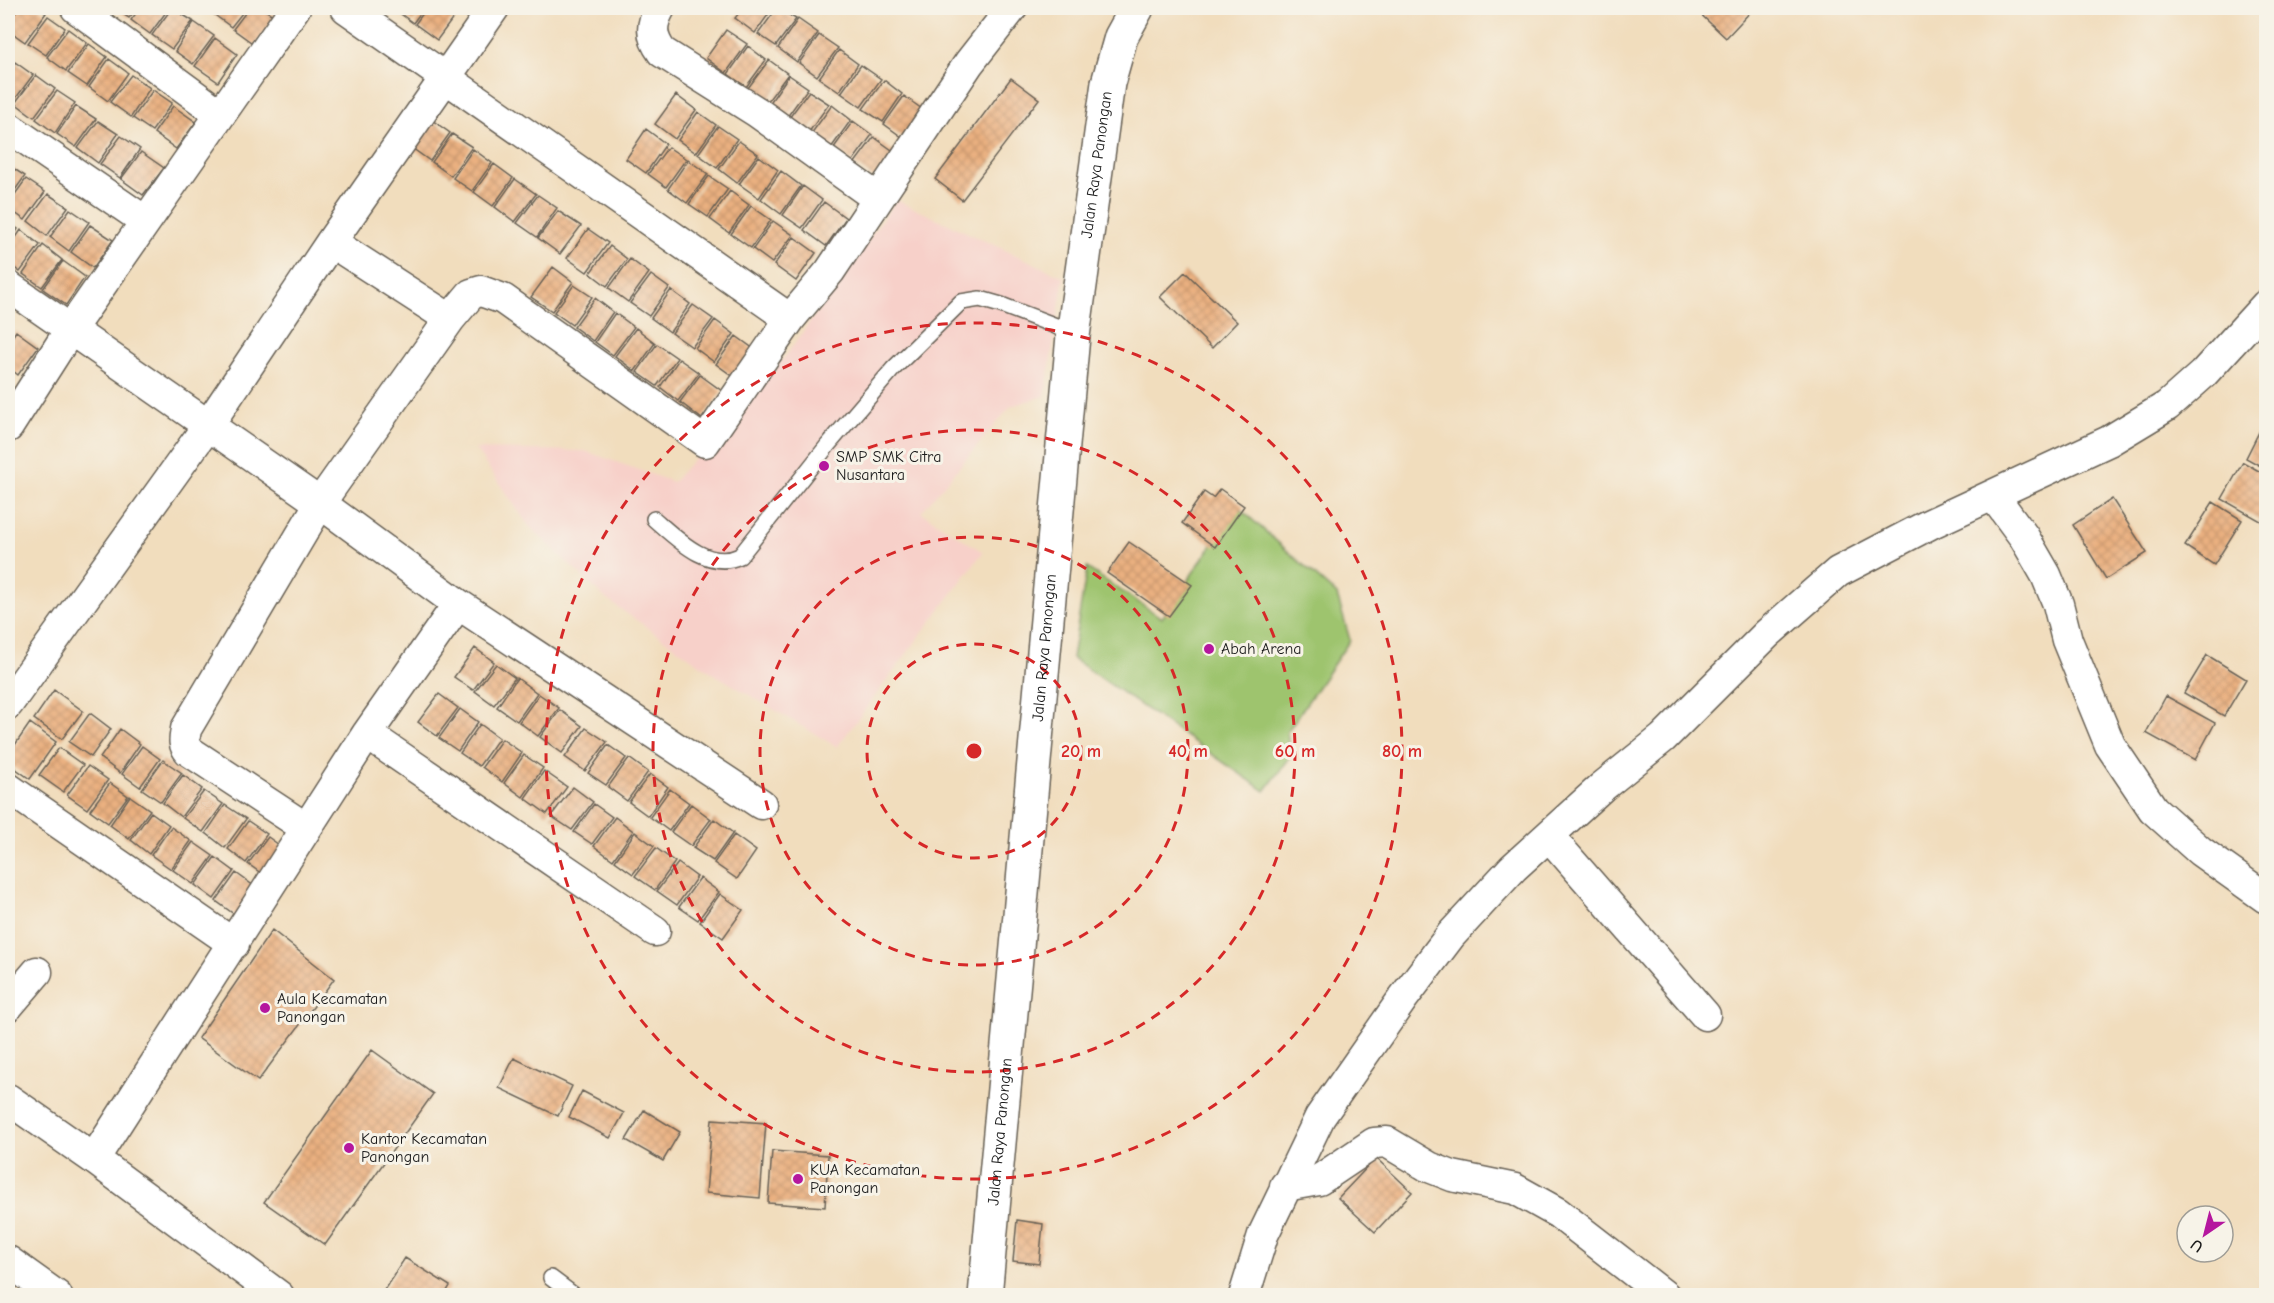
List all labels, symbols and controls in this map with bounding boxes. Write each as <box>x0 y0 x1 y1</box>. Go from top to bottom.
street label: Jalan Raya Panongan <box>1078 90 1116 239</box>
place label: SMP SMK Citra Nusantara <box>836 448 941 484</box>
marker: SMP SMK Citra Nusantara <box>817 459 831 473</box>
street label: Jalan Raya Panongan <box>1029 573 1060 722</box>
place label: Abah Arena <box>1221 640 1302 658</box>
marker: Abah Arena <box>1202 642 1216 656</box>
centre of rings <box>964 741 984 761</box>
text: 20 m <box>1061 741 1101 762</box>
text: 40 m <box>1168 741 1208 762</box>
text: 60 m <box>1275 741 1315 762</box>
text: 80 m <box>1382 741 1422 762</box>
place label: Aula Kecamatan Panongan <box>277 990 387 1026</box>
marker: Aula Kecamatan Panongan <box>258 1001 272 1015</box>
street label: Jalan Raya Panongan <box>984 1057 1016 1206</box>
place label: Kantor Kecamatan Panongan <box>361 1130 487 1166</box>
marker: Kantor Kecamatan Panongan <box>342 1141 356 1155</box>
place label: KUA Kecamatan Panongan <box>810 1161 920 1197</box>
marker: KUA Kecamatan Panongan <box>791 1172 805 1186</box>
north arrow <box>2175 1204 2235 1264</box>
text: U <box>2187 1235 2207 1256</box>

